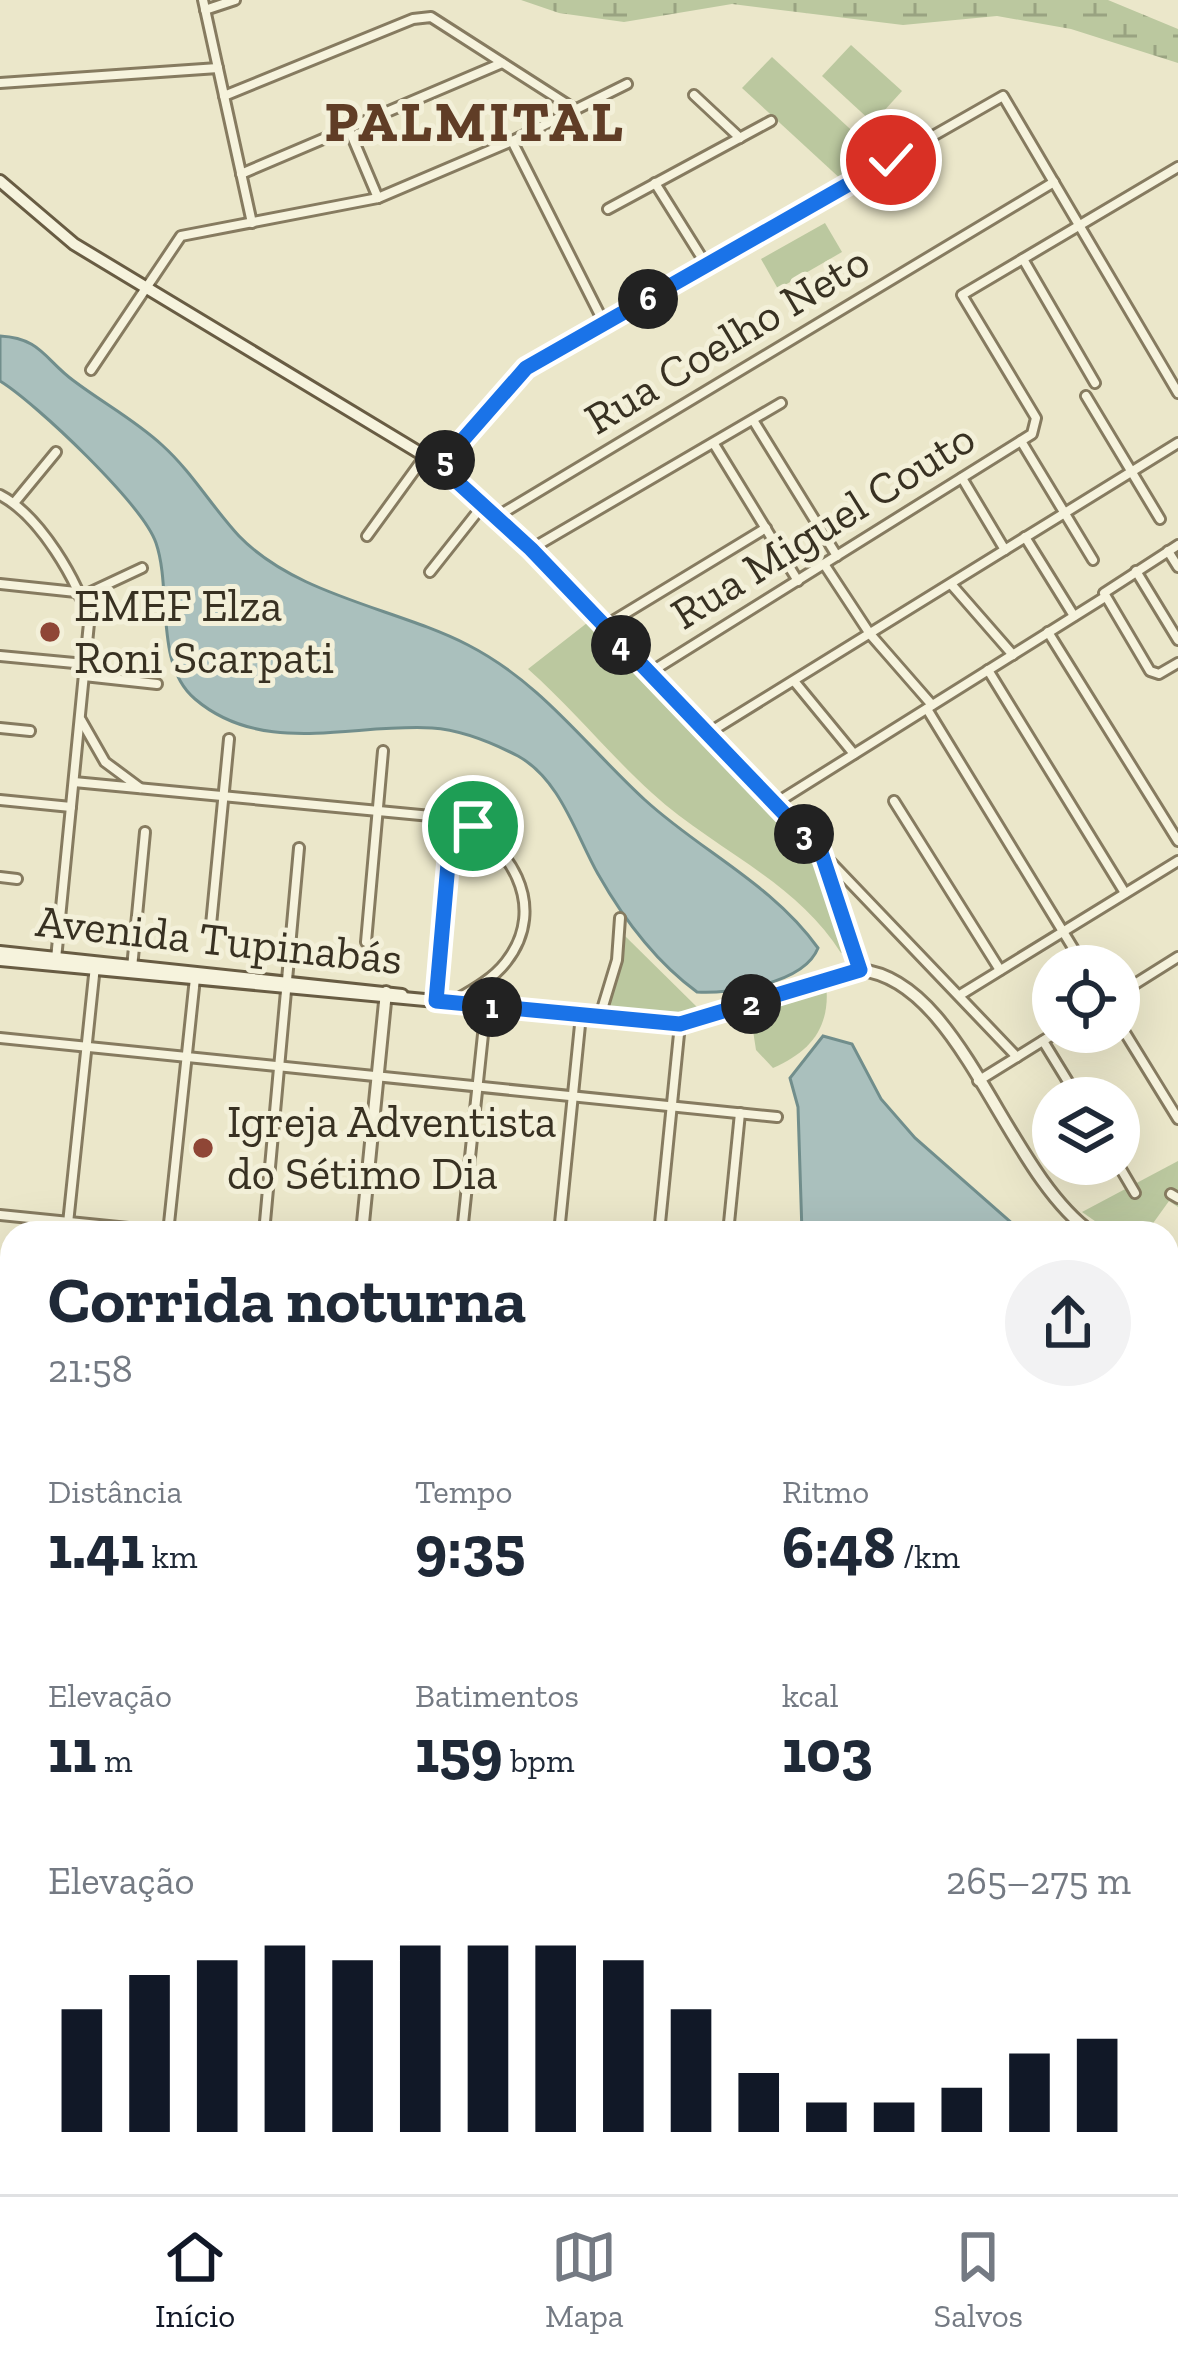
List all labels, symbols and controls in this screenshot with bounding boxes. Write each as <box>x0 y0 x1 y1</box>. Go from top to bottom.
district label: PALMITAL <box>324 87 626 156</box>
pin <box>840 109 942 211</box>
icon: check <box>858 127 924 193</box>
street label: Rua Coelho Neto <box>575 234 879 446</box>
pin: 6 <box>618 269 678 329</box>
text: 6 <box>639 279 657 318</box>
street label: Rua Miguel Couto <box>661 411 985 641</box>
pin: 5 <box>415 430 475 490</box>
text: 5 <box>436 440 454 479</box>
place label: EMEF Elza Roni Scarpati <box>74 579 334 685</box>
pin: 4 <box>591 615 651 675</box>
marker: EMEF Elza Roni Scarpati <box>37 619 63 645</box>
text: 4 <box>612 625 630 664</box>
pin <box>422 775 524 877</box>
icon: arrive <box>440 793 506 859</box>
pin: 3 <box>774 804 834 864</box>
text: 3 <box>795 814 813 853</box>
street label: Avenida Tupinabás <box>33 894 405 986</box>
map controls <box>1032 945 1140 1185</box>
button: locate <box>1032 945 1140 1053</box>
pin: 2 <box>721 974 781 1034</box>
pin: 1 <box>462 977 522 1037</box>
text: 2 <box>742 984 760 1023</box>
text: 1 <box>485 987 499 1026</box>
button: layers <box>1032 1077 1140 1185</box>
place label: Igreja Adventista do Sétimo Dia <box>227 1095 557 1201</box>
marker: Igreja Adventista do Sétimo Dia <box>190 1135 216 1161</box>
text: Corrida noturna <box>48 1260 527 1339</box>
button: share <box>1005 1260 1131 1386</box>
text: 21:58 <box>48 1345 133 1392</box>
text: Distância <box>48 1472 182 1511</box>
text: Tempo <box>415 1472 512 1511</box>
text: Ritmo <box>782 1472 869 1511</box>
text: 1.41 <box>48 1511 144 1583</box>
text: 9:35 <box>415 1511 525 1583</box>
text: 6:48 <box>782 1511 896 1583</box>
text: km <box>144 1537 198 1576</box>
text: /km <box>896 1537 960 1576</box>
text: Elevação <box>48 1676 172 1715</box>
text: Batimentos <box>415 1676 579 1715</box>
text: kcal <box>782 1676 839 1715</box>
text: 11 <box>48 1715 96 1787</box>
text: 159 <box>415 1715 503 1787</box>
text: 103 <box>782 1715 873 1787</box>
text: m <box>96 1741 132 1780</box>
text: bpm <box>503 1741 574 1780</box>
text: Elevação <box>48 1857 194 1904</box>
text: 265–275 m <box>946 1857 1131 1904</box>
tab: Início <box>155 2224 235 2335</box>
tab: Mapa <box>545 2224 624 2335</box>
tab: Salvos <box>934 2224 1023 2335</box>

